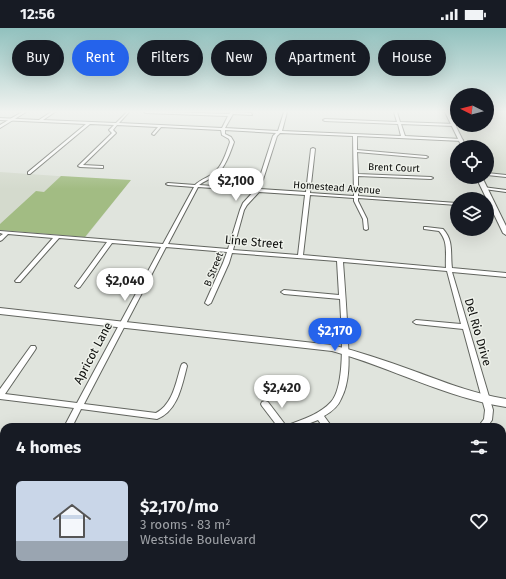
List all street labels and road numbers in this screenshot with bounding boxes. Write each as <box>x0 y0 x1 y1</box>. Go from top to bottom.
street label: Brent Court <box>368 161 420 175</box>
street label: Homestead Avenue <box>293 179 381 197</box>
street label: Line Street <box>224 232 284 252</box>
street label: B Street <box>202 250 226 288</box>
street label: Del Rio Drive <box>462 296 494 368</box>
street label: Apricot Lane <box>71 320 115 386</box>

